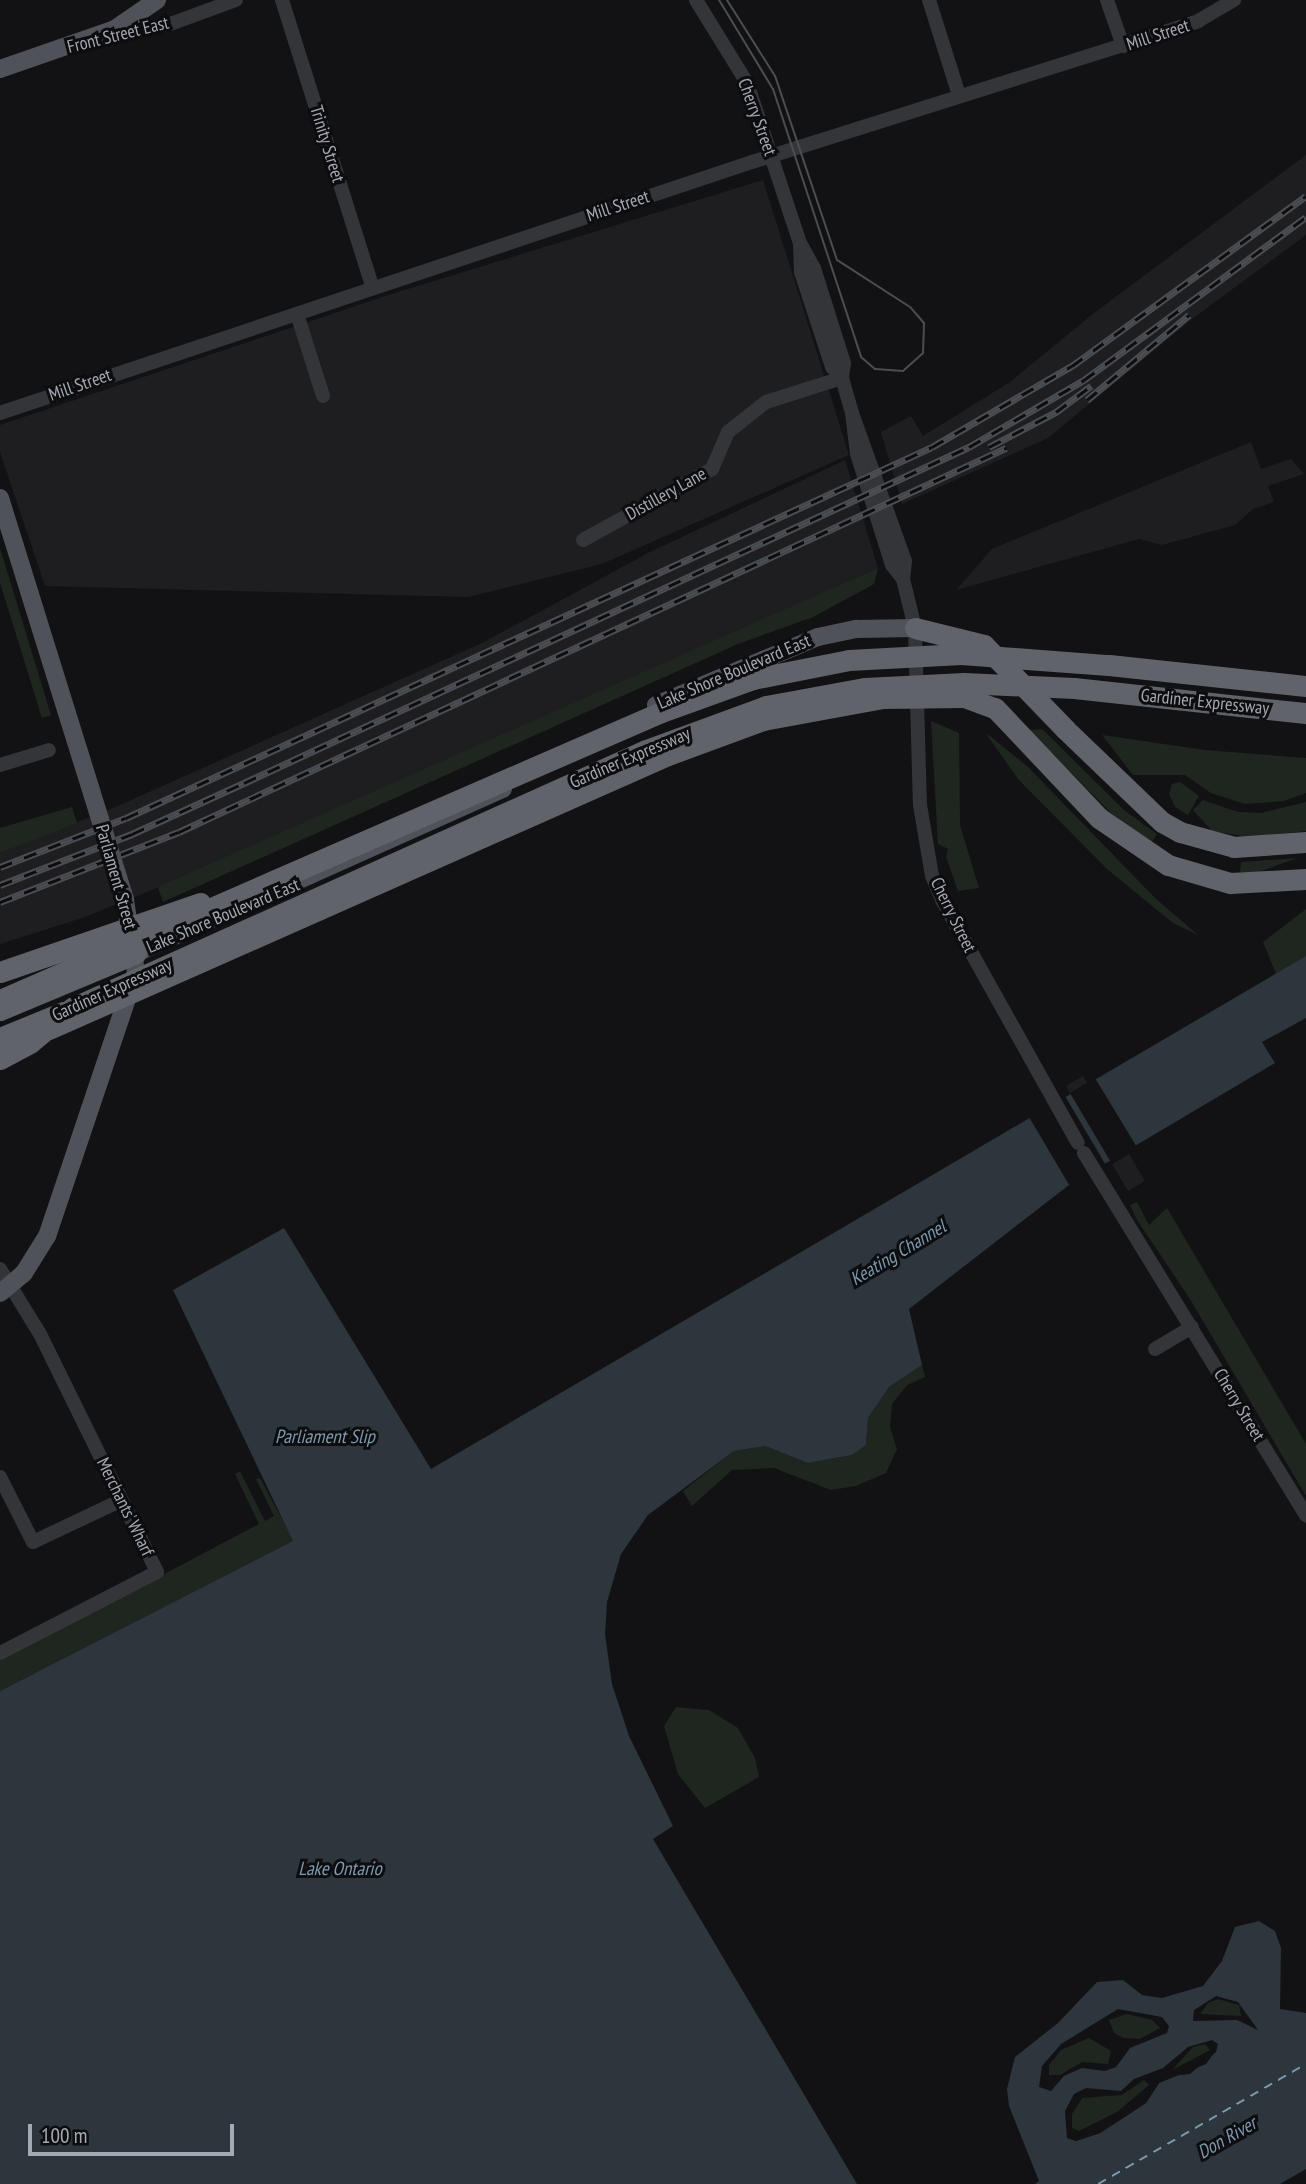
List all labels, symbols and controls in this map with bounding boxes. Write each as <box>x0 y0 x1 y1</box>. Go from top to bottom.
street label: Front Street East <box>65 12 171 58</box>
street label: Mill Street <box>1124 15 1192 55</box>
street label: Cherry Street <box>733 75 781 159</box>
street label: Trinity Street <box>305 103 349 185</box>
street label: Mill Street <box>584 186 652 226</box>
street label: Mill Street <box>46 364 114 406</box>
street label: Distillery Lane <box>622 463 710 525</box>
street label: Lake Shore Boulevard East <box>654 630 814 714</box>
street label: Gardiner Expressway <box>1140 685 1270 719</box>
street label: Gardiner Expressway <box>566 723 694 793</box>
street label: Parliament Street <box>91 822 141 932</box>
street label: Lake Shore Boulevard East <box>143 874 303 958</box>
street label: Cherry Street <box>925 874 981 956</box>
street label: Gardiner Expressway <box>49 954 175 1026</box>
water label: Keating Channel <box>846 1216 950 1290</box>
street label: Cherry Street <box>1209 1365 1269 1445</box>
water label: Parliament Slip <box>275 1426 375 1448</box>
street label: Merchants' Wharf <box>92 1454 158 1560</box>
water label: Lake Ontario <box>298 1858 382 1880</box>
scale bar <box>32 2110 238 2154</box>
water label: Don River <box>1193 2112 1261 2164</box>
text: 100 m <box>41 2122 87 2149</box>

